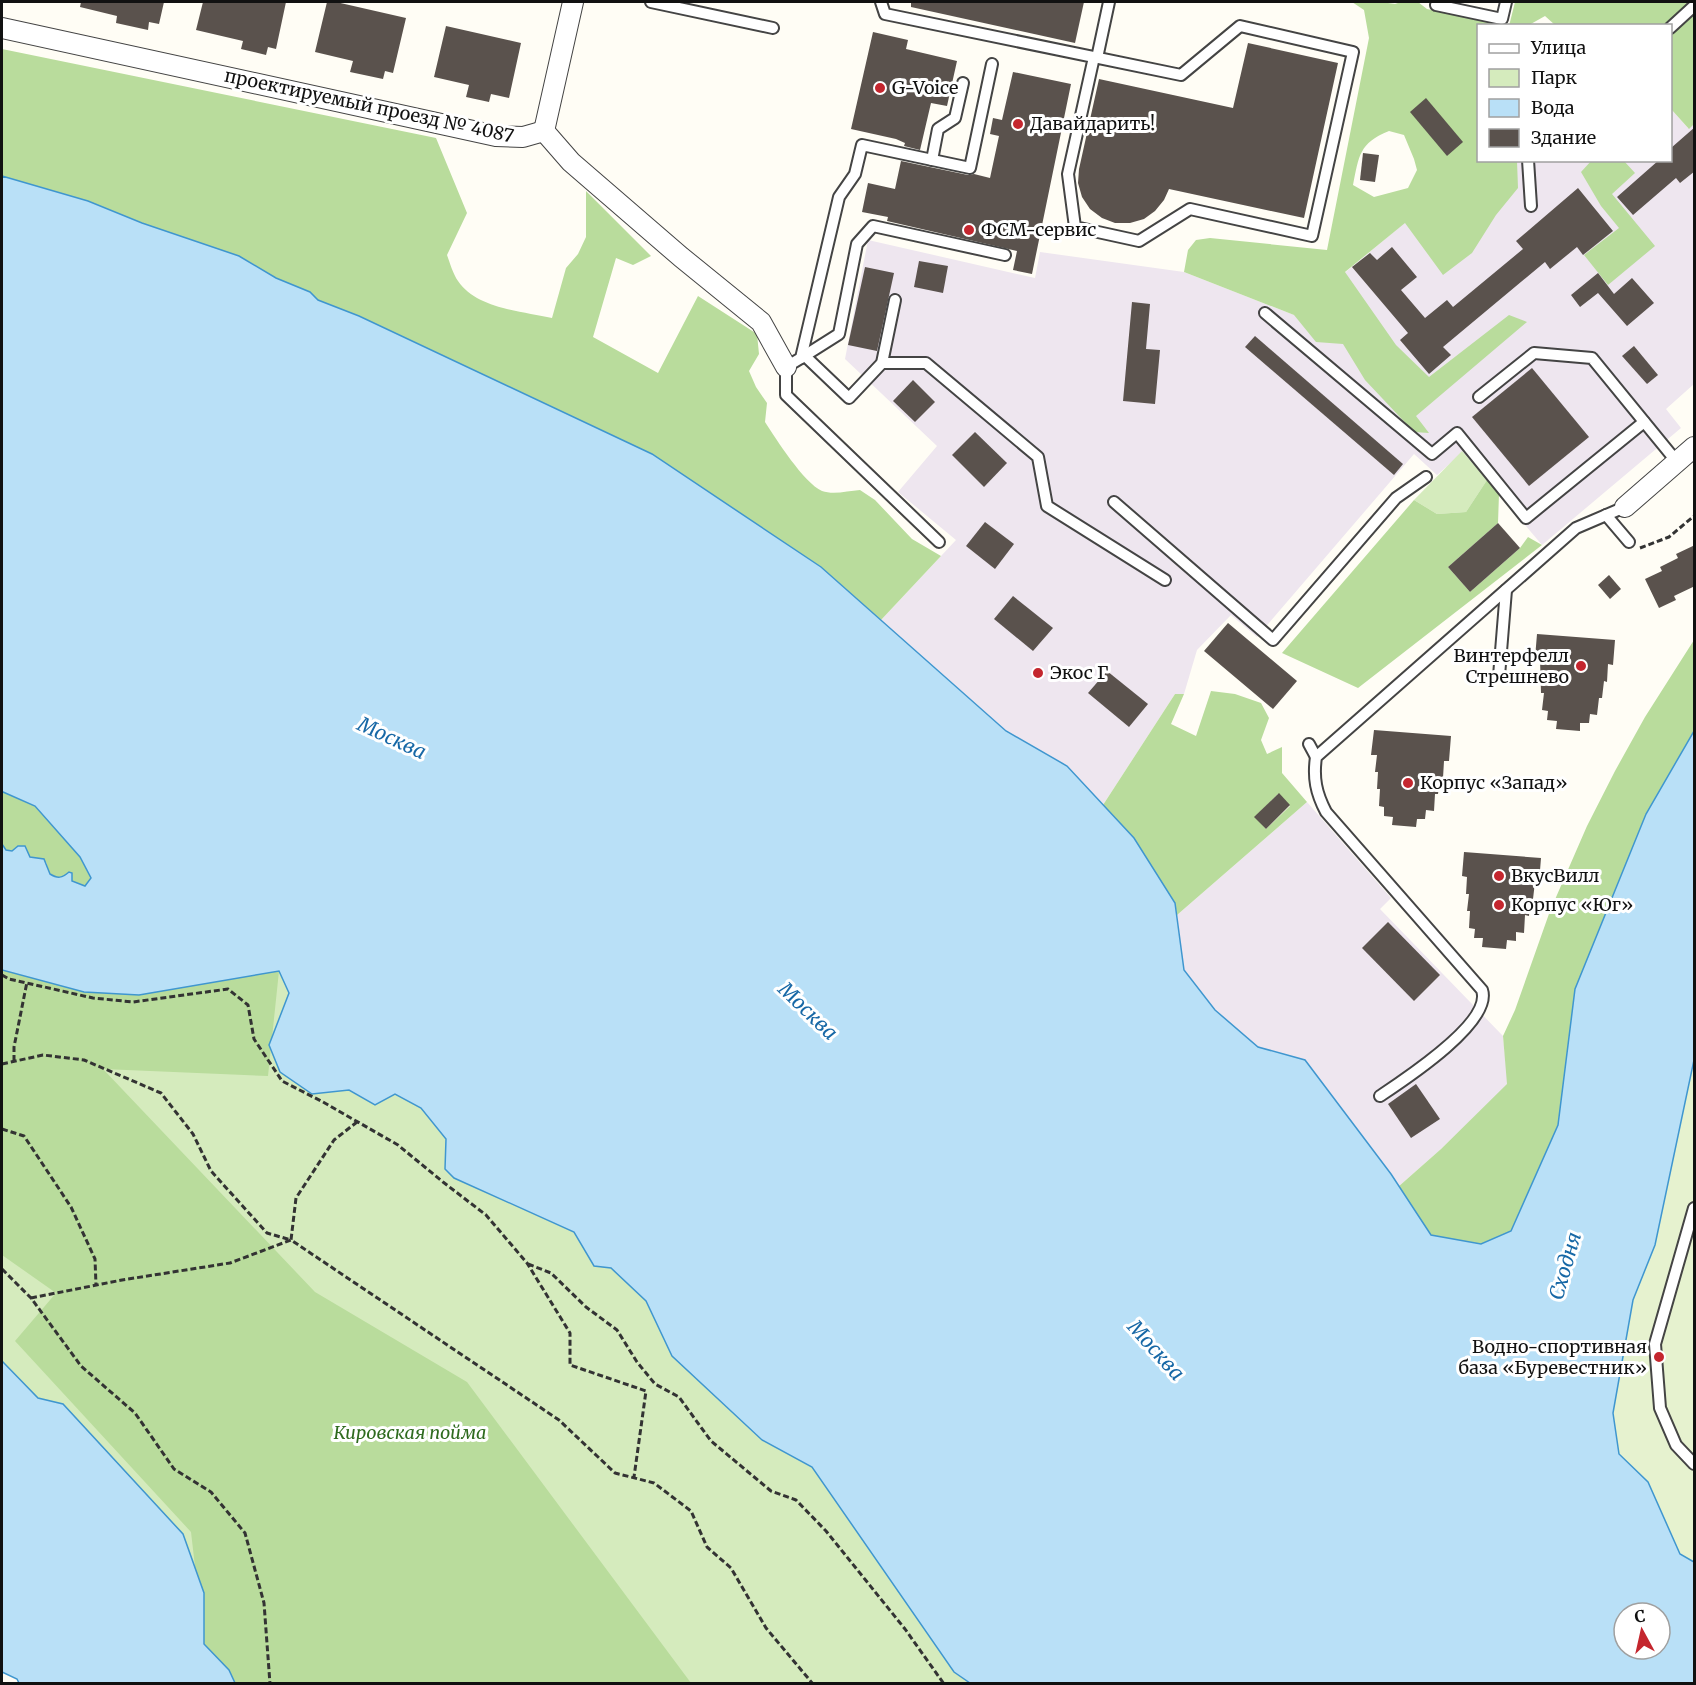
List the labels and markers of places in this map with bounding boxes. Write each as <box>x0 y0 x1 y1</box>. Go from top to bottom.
place label: G-Voice <box>892 76 958 99</box>
marker: G-Voice <box>873 81 887 95</box>
place label: Давайдарить! <box>1030 112 1155 135</box>
marker: Давайдарить! <box>1011 117 1025 131</box>
place label: ФСМ-сервис <box>981 218 1096 241</box>
marker: ФСМ-сервис <box>962 223 976 237</box>
place label: Винтерфелл Стрешнево <box>1454 644 1569 688</box>
marker: Винтерфелл Стрешнево <box>1574 659 1588 673</box>
place label: Экос Г <box>1050 661 1108 684</box>
marker: Экос Г <box>1031 666 1045 680</box>
place label: Корпус «Запад» <box>1420 771 1567 794</box>
marker: Корпус «Запад» <box>1401 776 1415 790</box>
place label: ВкусВилл <box>1511 864 1600 887</box>
marker: ВкусВилл <box>1492 869 1506 883</box>
place label: Корпус «Юг» <box>1511 893 1633 916</box>
marker: Корпус «Юг» <box>1492 898 1506 912</box>
place label: Водно-спортивная база «Буревестник» <box>1459 1335 1647 1379</box>
marker: Водно-спортивная база «Буревестник» <box>1652 1350 1666 1364</box>

